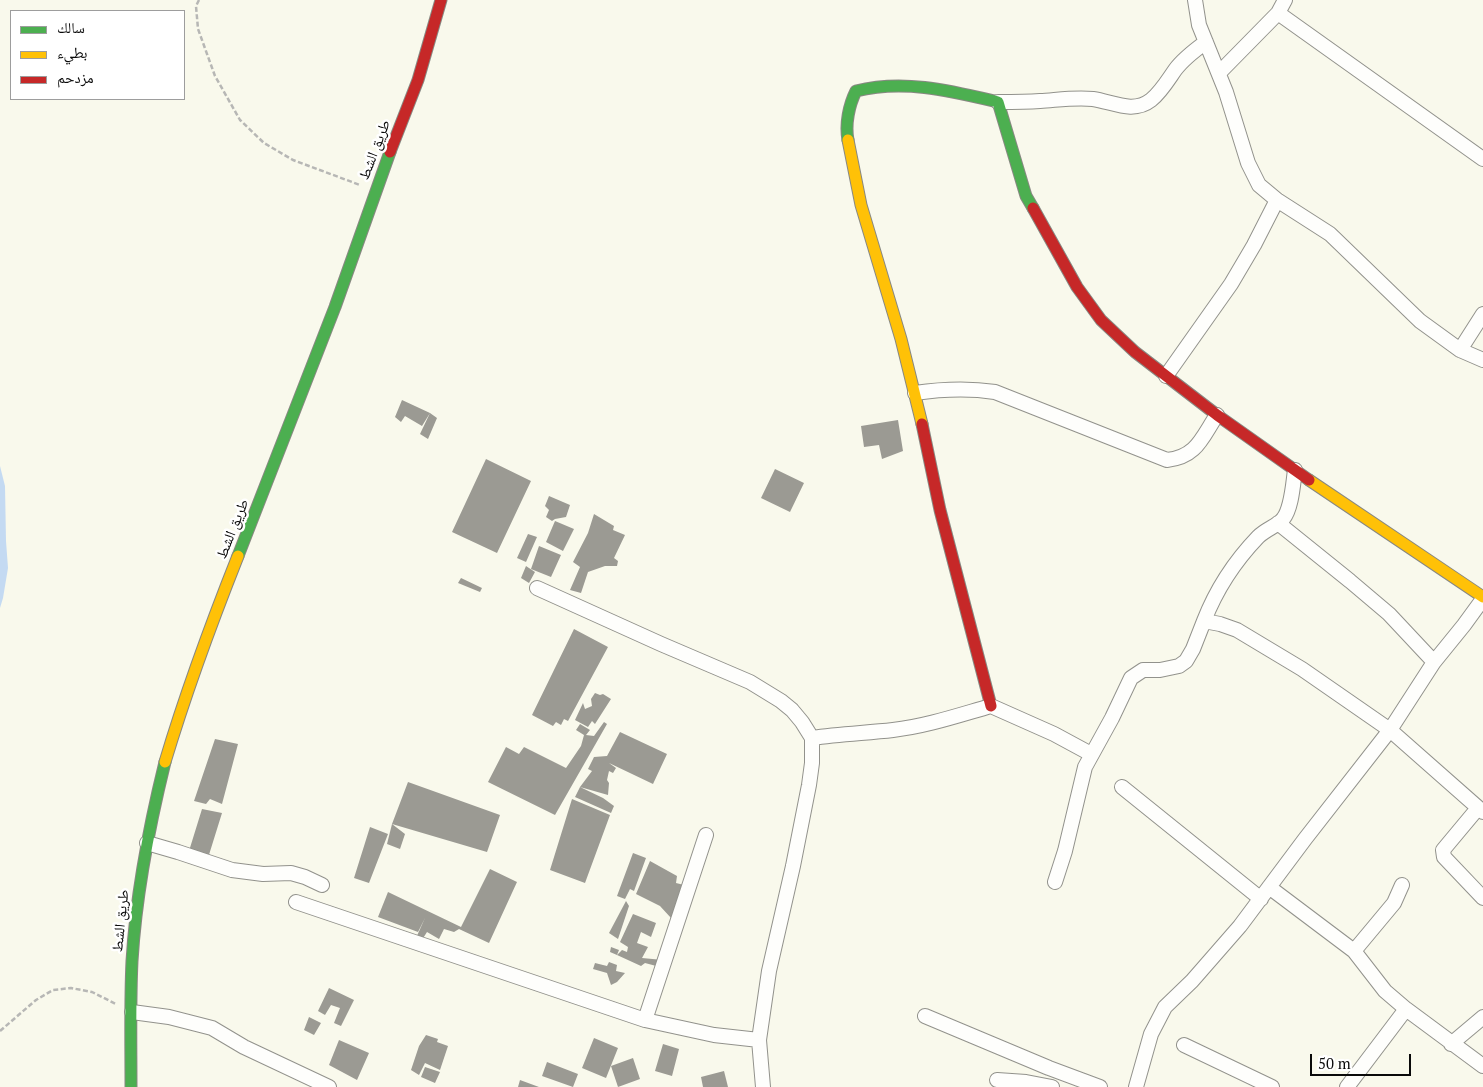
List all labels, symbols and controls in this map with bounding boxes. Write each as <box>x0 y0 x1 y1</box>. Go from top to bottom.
legend <box>10 10 185 100</box>
text: سالك <box>57 17 85 37</box>
text: بطيء <box>57 42 87 62</box>
text: مزدحم <box>57 67 94 87</box>
street label: طريق الشط <box>355 118 395 182</box>
street label: طريق الشط <box>213 497 253 561</box>
street label: طريق الشط <box>109 889 133 953</box>
scale bar <box>1313 1044 1414 1076</box>
text: 50 m <box>1318 1053 1351 1073</box>

